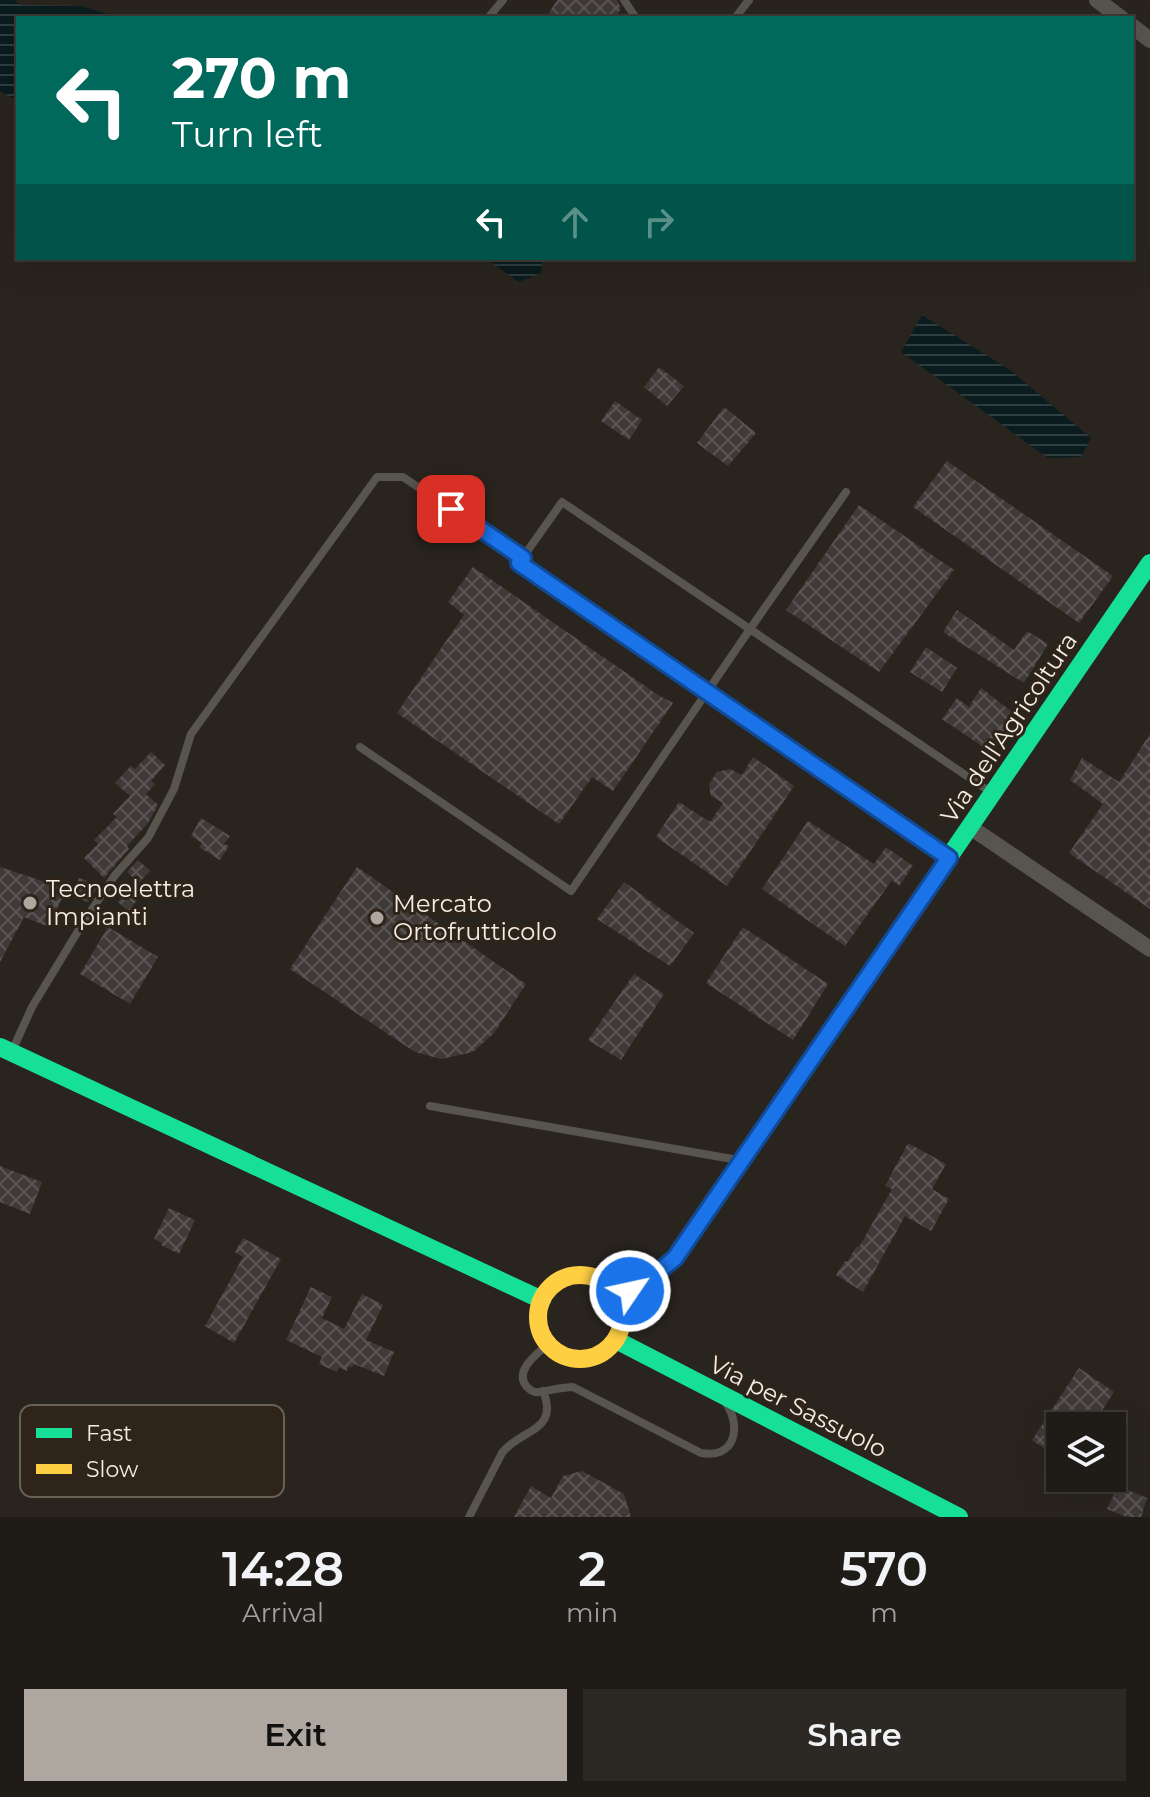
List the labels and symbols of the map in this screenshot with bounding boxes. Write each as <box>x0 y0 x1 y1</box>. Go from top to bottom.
pin <box>417 475 485 543</box>
street label: Via dell'Agricoltura <box>934 627 1083 828</box>
place label: Tecnoelettra Impianti <box>46 874 195 931</box>
place label: Mercato Ortofrutticolo <box>393 889 557 946</box>
marker: Tecnoelettra Impianti <box>21 894 39 912</box>
marker: Mercato Ortofrutticolo <box>368 909 386 927</box>
position arrow <box>588 1249 672 1333</box>
street label: Via per Sassuolo <box>705 1349 892 1464</box>
legend <box>20 1405 284 1497</box>
text: Fast <box>86 1420 132 1447</box>
text: Slow <box>86 1456 139 1483</box>

